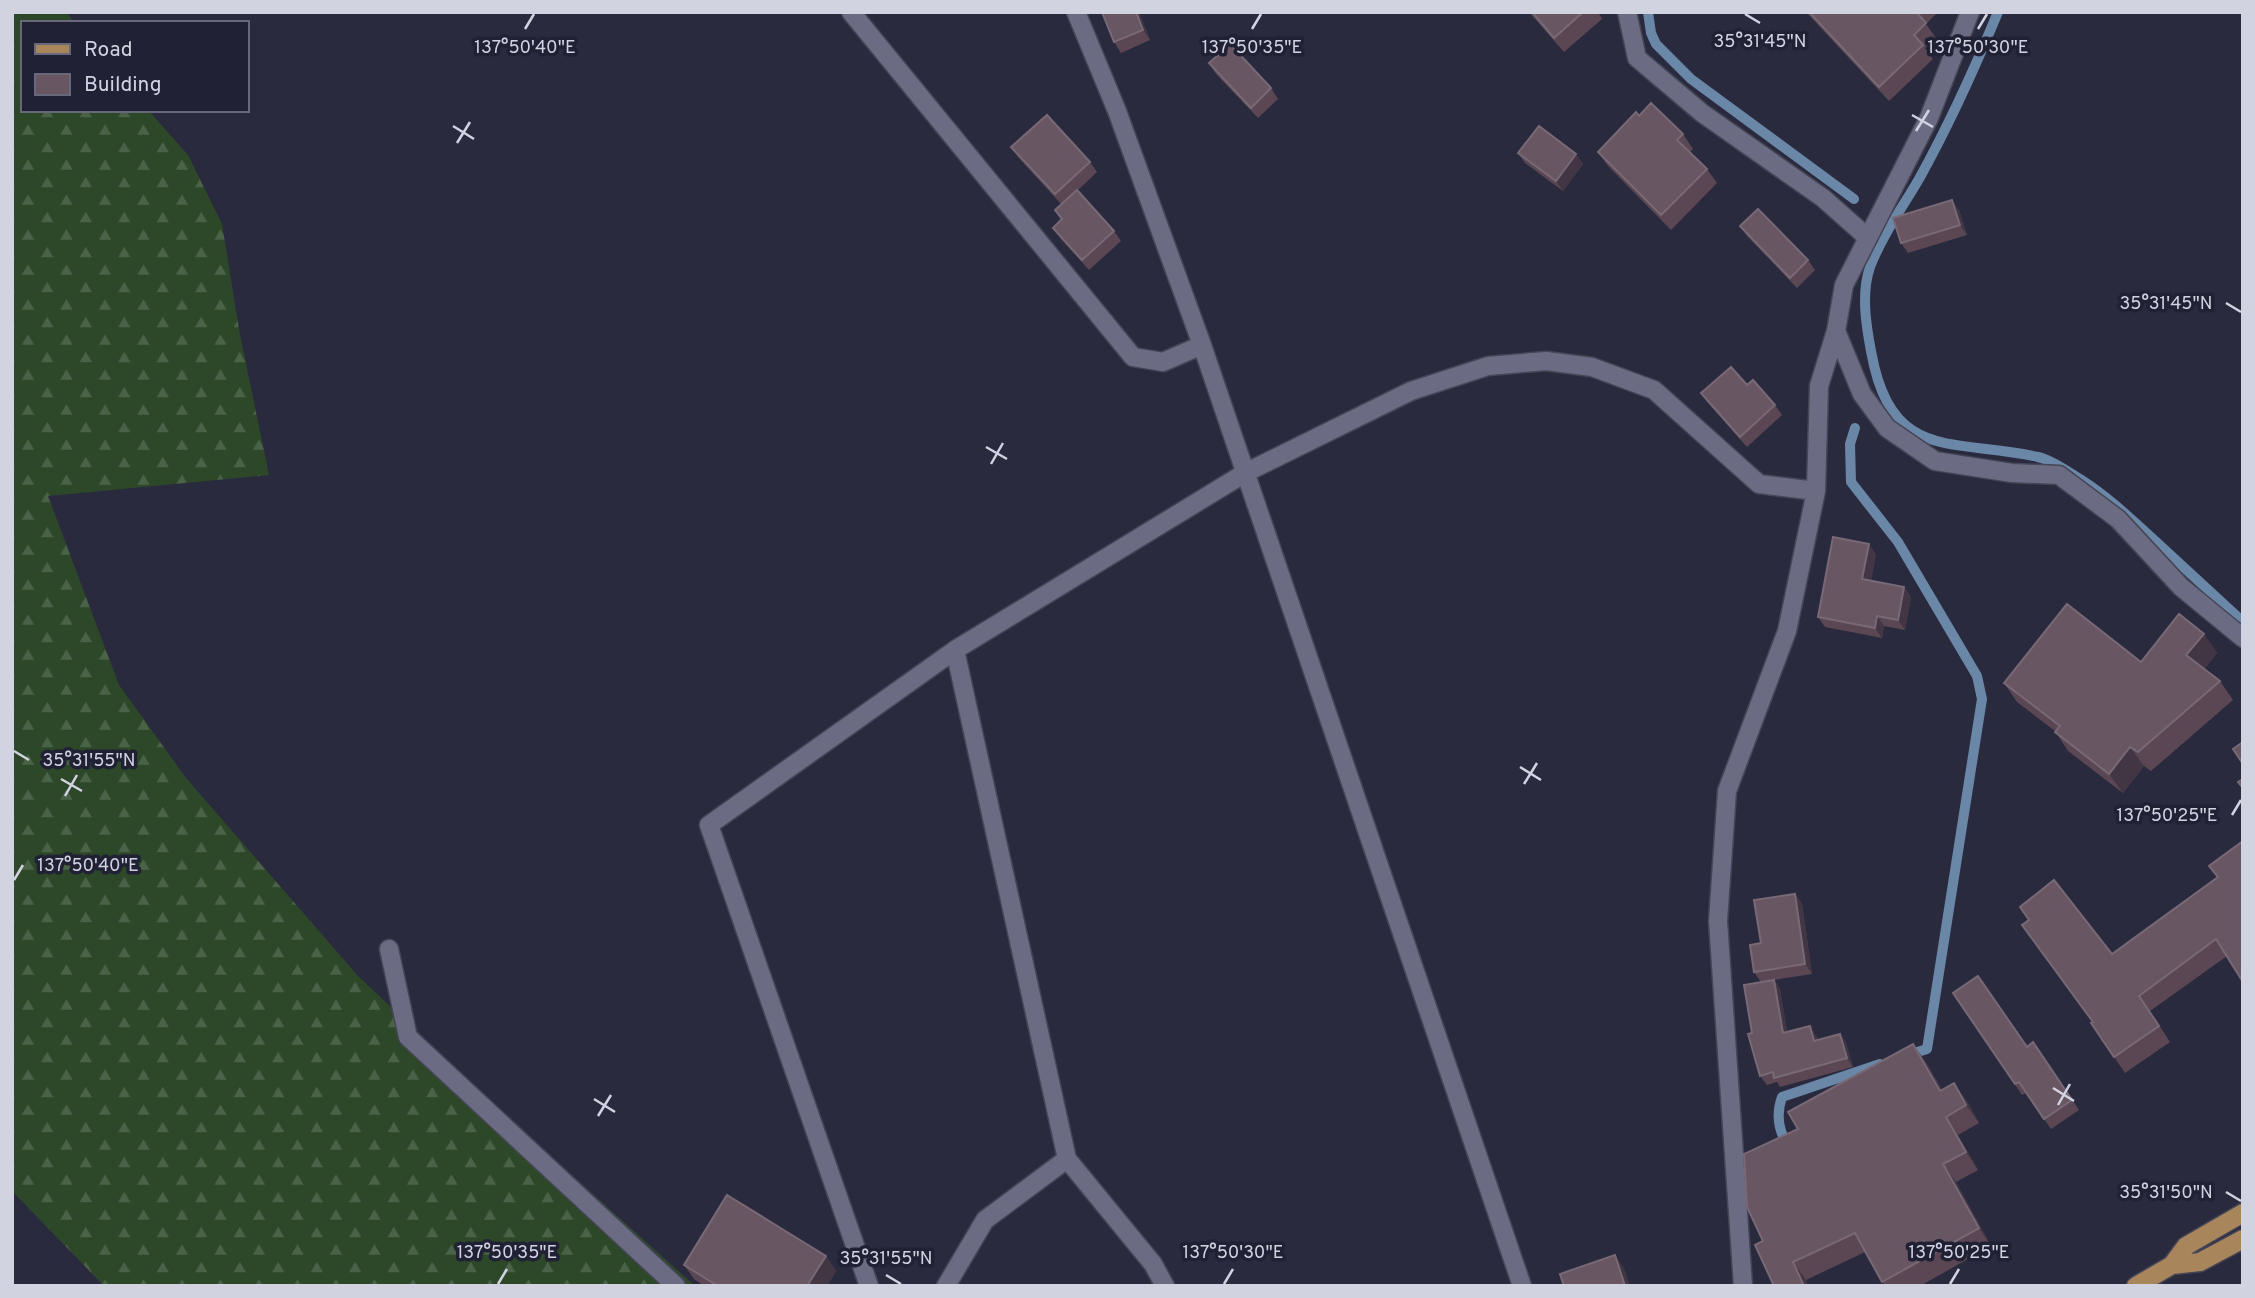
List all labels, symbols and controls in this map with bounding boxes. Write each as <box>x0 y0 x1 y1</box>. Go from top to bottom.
legend <box>21 21 248 112</box>
text: 35°31'45"N <box>1713 31 1807 54</box>
text: Road <box>84 37 133 64</box>
text: 137°50'40"E <box>474 37 576 60</box>
text: 137°50'35"E <box>1202 37 1302 60</box>
text: 137°50'30"E <box>1928 37 2028 60</box>
text: Building <box>84 72 162 99</box>
text: 35°31'45"N <box>2119 293 2213 316</box>
text: 35°31'55"N <box>42 750 136 773</box>
text: 137°50'25"E <box>2117 805 2217 828</box>
text: 137°50'40"E <box>37 855 139 878</box>
text: 35°31'50"N <box>2119 1182 2213 1205</box>
text: 137°50'35"E <box>457 1242 557 1265</box>
text: 137°50'30"E <box>1183 1242 1283 1265</box>
text: 137°50'25"E <box>1909 1242 2009 1265</box>
text: 35°31'55"N <box>839 1248 933 1271</box>

